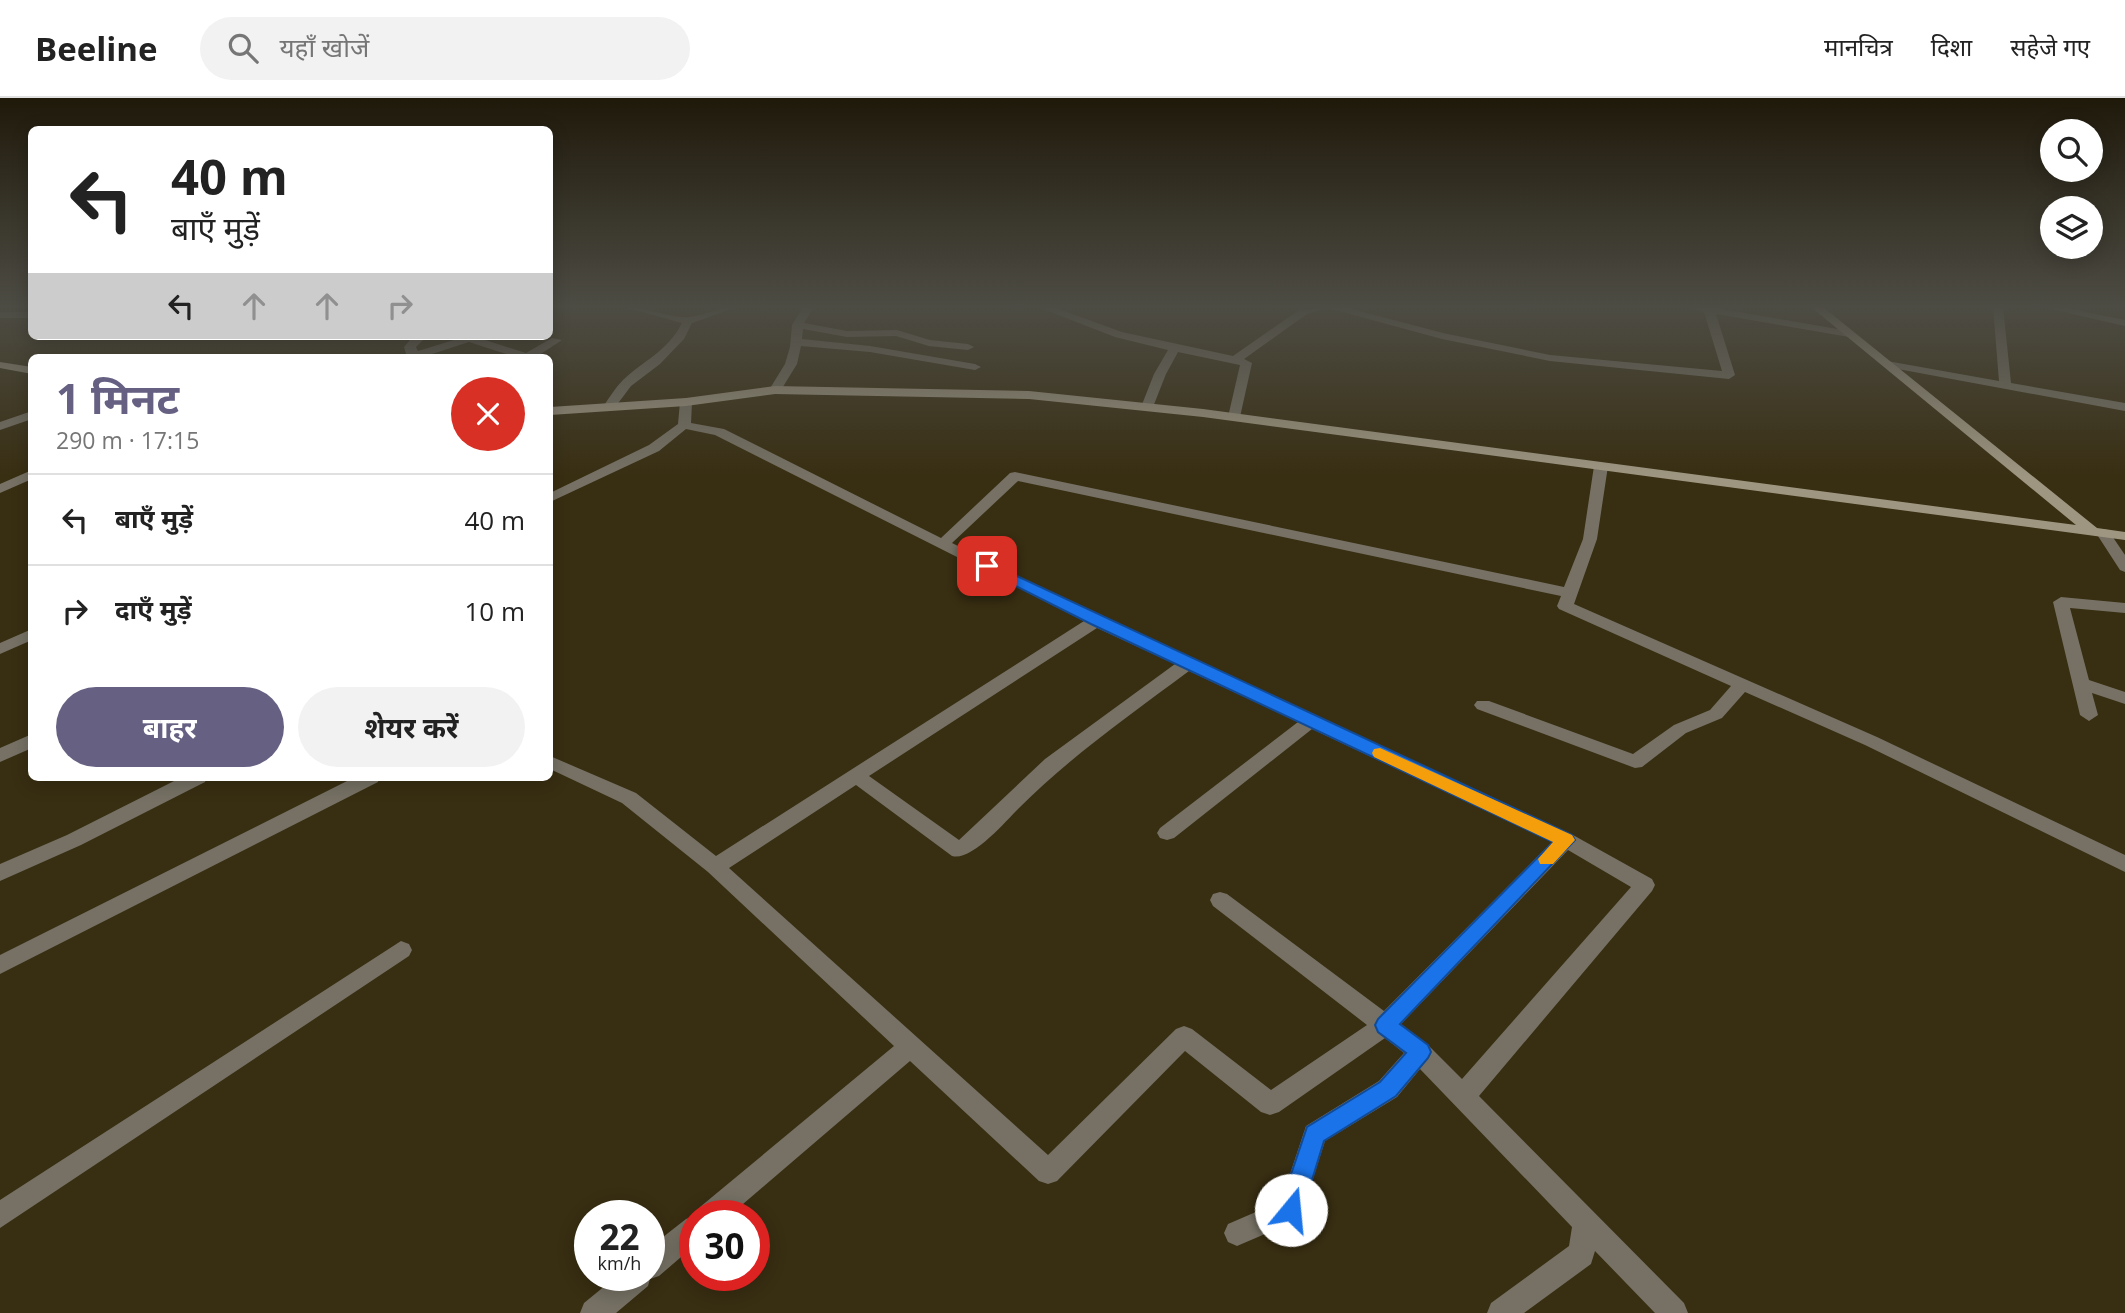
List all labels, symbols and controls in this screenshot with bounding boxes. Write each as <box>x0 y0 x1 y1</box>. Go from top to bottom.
search box <box>200 17 690 80</box>
text: Beeline <box>35 26 158 71</box>
icon: search <box>224 29 262 67</box>
text: यहाँ खोजें <box>280 29 369 65</box>
text: मानचित्र <box>1824 30 1893 63</box>
text: दिशा <box>1931 30 1972 63</box>
text: सहेजे गए <box>2010 30 2090 63</box>
map controls <box>2040 119 2103 259</box>
button: search <box>2040 119 2103 182</box>
text: 40 m <box>171 143 288 209</box>
icon: left <box>56 154 147 245</box>
button: layers <box>2040 196 2103 259</box>
text: बाएँ मुड़ें <box>171 206 260 249</box>
icon: left <box>162 287 200 325</box>
icon: ahead <box>235 287 273 325</box>
icon: ahead <box>308 287 346 325</box>
icon: right <box>381 287 419 325</box>
text: 1 मिनट <box>56 369 179 426</box>
button: close <box>451 377 525 451</box>
text: 290 m · 17:15 <box>56 424 199 456</box>
text: बाएँ मुड़ें <box>115 500 193 536</box>
icon: left <box>56 501 94 539</box>
text: 40 m <box>464 502 525 538</box>
pin <box>957 536 1017 596</box>
icon: arrive <box>968 547 1006 585</box>
text: दाएँ मुड़ें <box>115 591 192 627</box>
icon: right <box>56 592 94 630</box>
text: 10 m <box>464 593 525 629</box>
button: बाहर <box>56 687 284 767</box>
button: शेयर करें <box>298 687 525 767</box>
position arrow <box>1254 1173 1328 1247</box>
speed limit sign: 30 <box>679 1200 770 1291</box>
text: 22 <box>599 1213 640 1260</box>
text: km/h <box>598 1251 641 1275</box>

